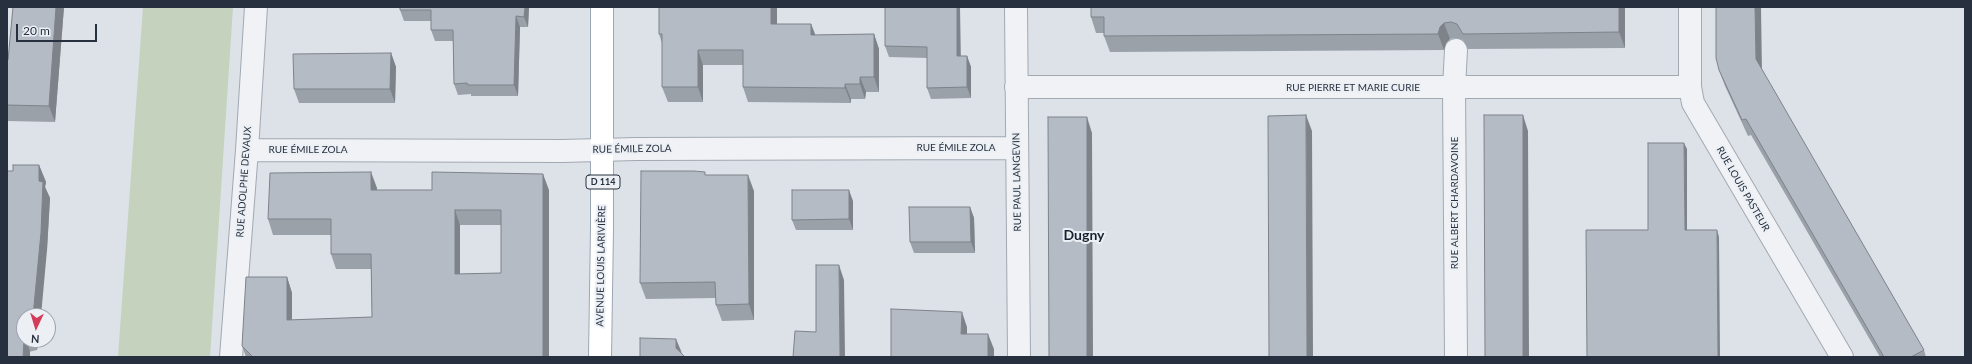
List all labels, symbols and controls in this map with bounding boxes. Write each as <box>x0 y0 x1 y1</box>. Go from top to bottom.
scale bar <box>18 16 99 42</box>
text: 20 m <box>23 23 50 38</box>
street label: RUE PIERRE ET MARIE CURIE <box>1286 82 1420 94</box>
street label: RUE ADOLPHE DEVAUX <box>234 126 254 238</box>
street label: RUE PAUL LANGEVIN <box>1010 132 1024 232</box>
street label: RUE ALBERT CHARDAVOINE <box>1449 137 1461 269</box>
street label: RUE ÉMILE ZOLA <box>592 142 672 156</box>
street label: RUE ÉMILE ZOLA <box>916 142 996 154</box>
street label: RUE ÉMILE ZOLA <box>268 144 348 156</box>
street label: RUE LOUIS PASTEUR <box>1714 144 1772 234</box>
road number: D 114 <box>586 175 620 189</box>
street label: AVENUE LOUIS LARIVIÈRE <box>594 205 608 327</box>
district label: Dugny <box>1064 227 1104 243</box>
north arrow <box>16 308 56 348</box>
text: N <box>31 333 40 346</box>

